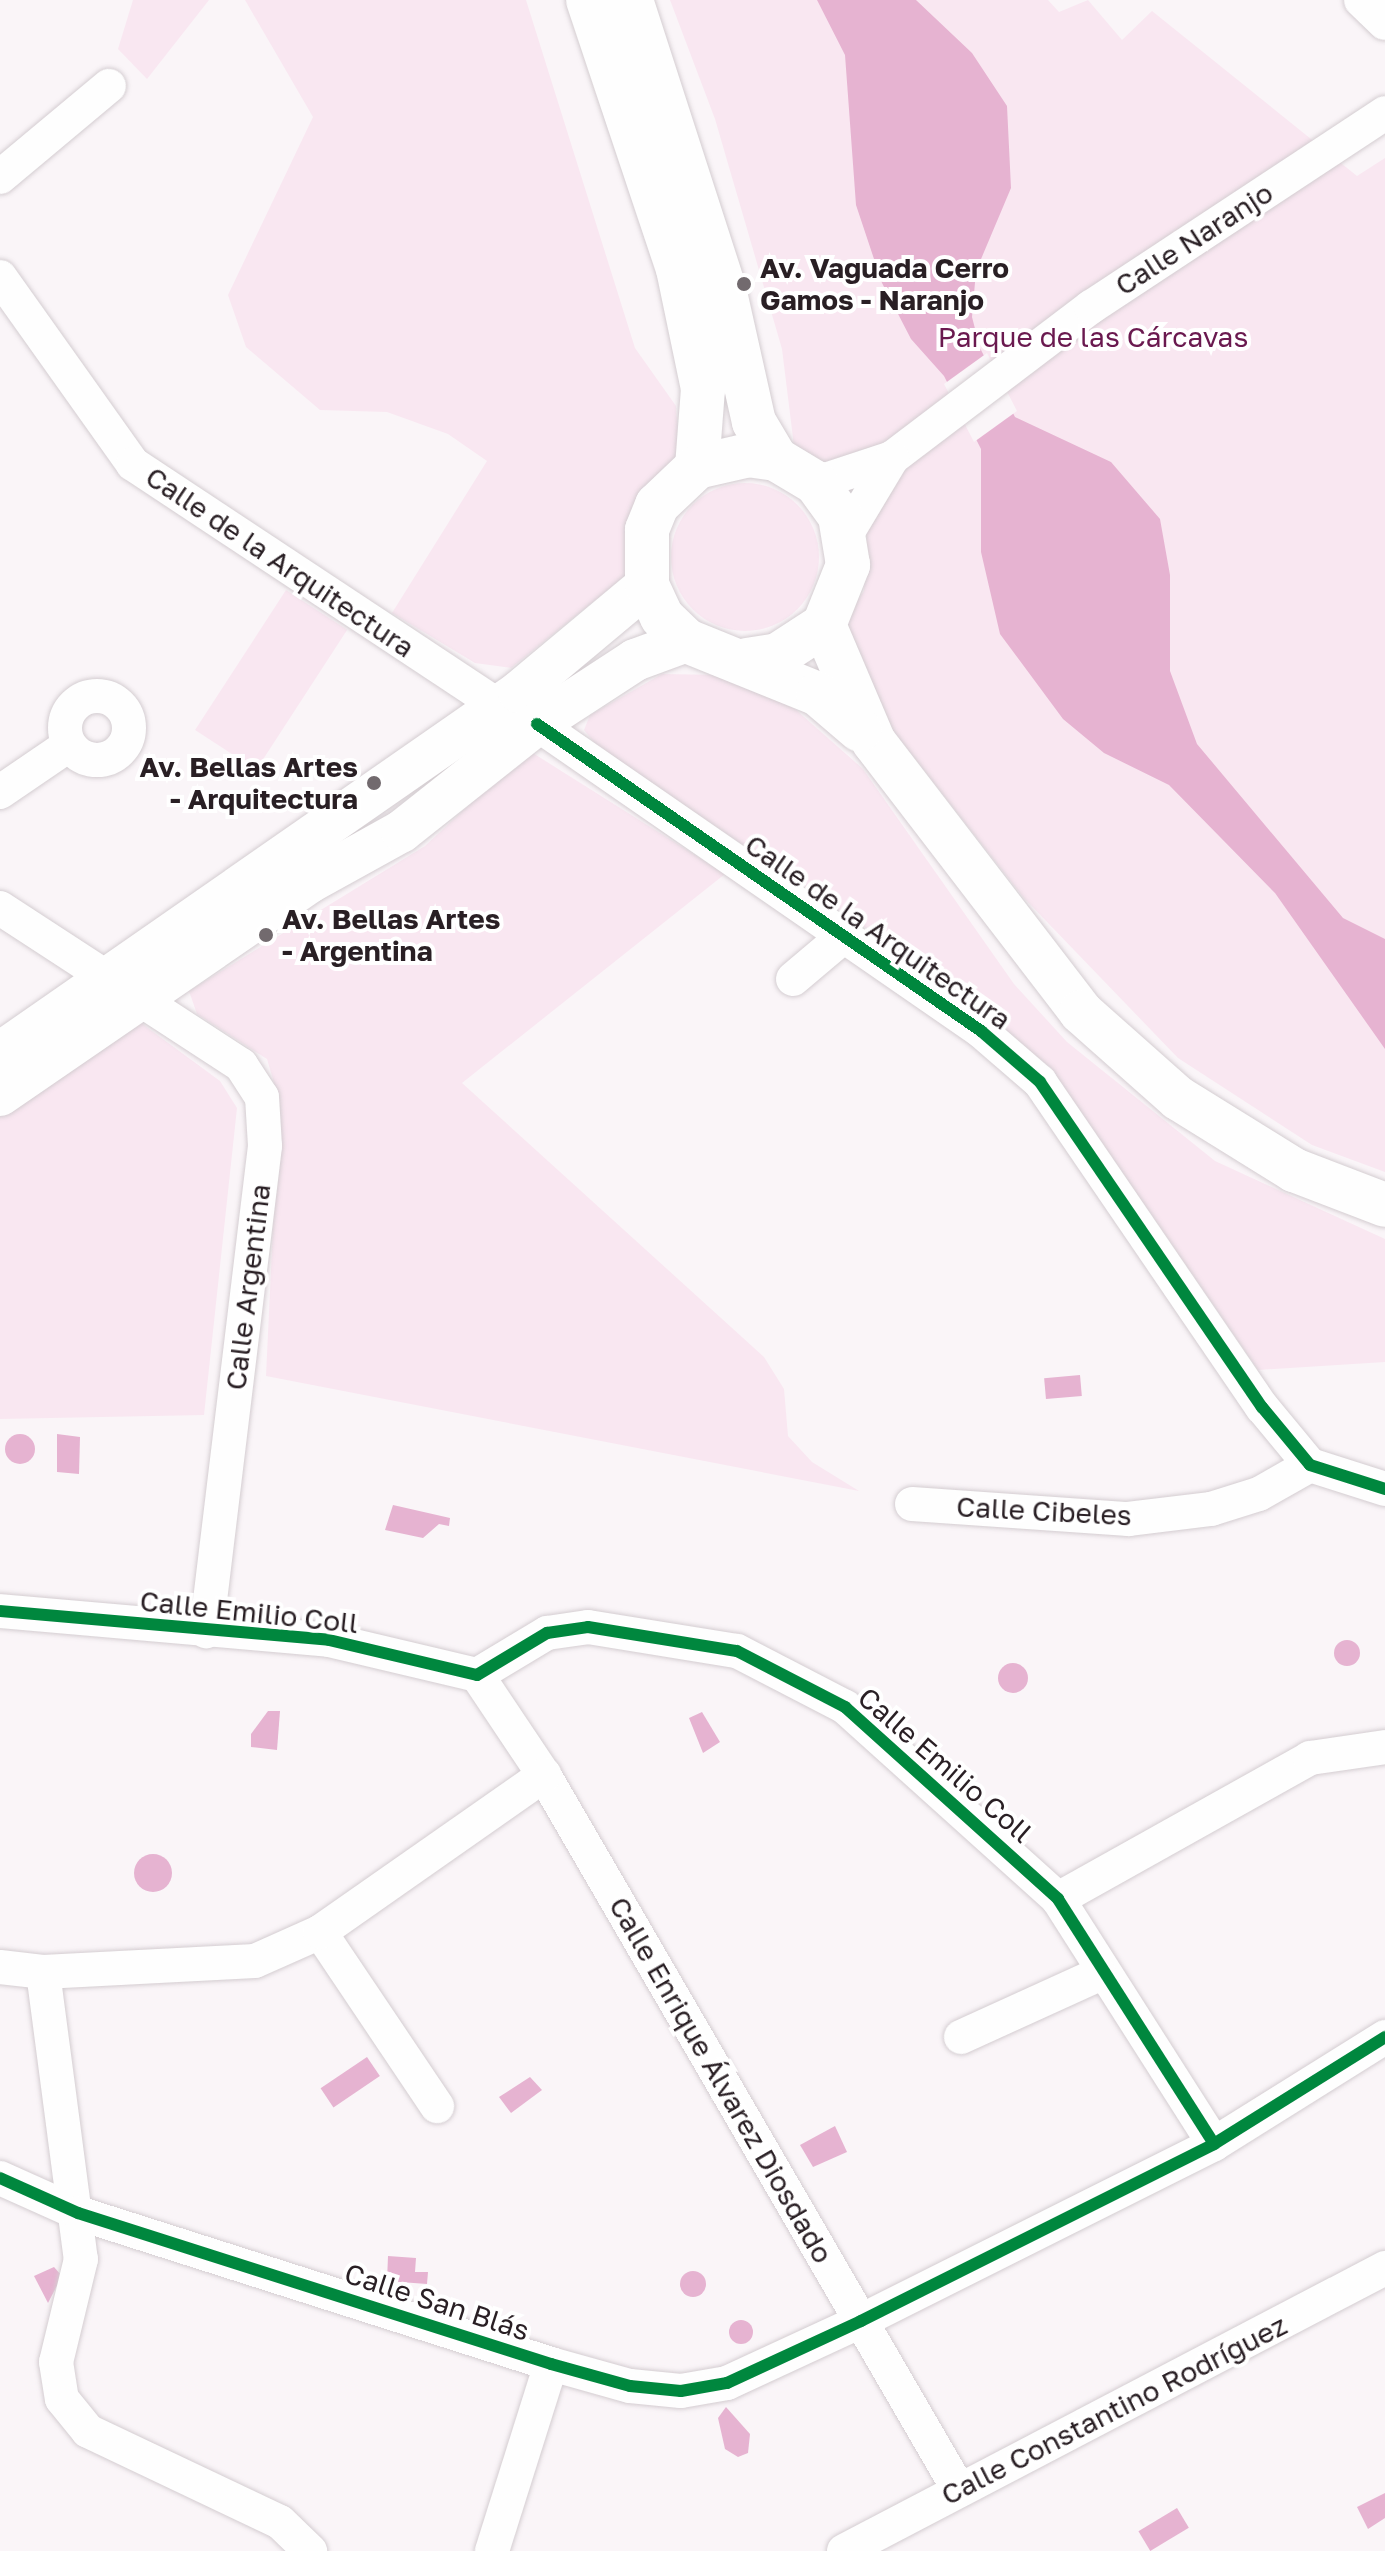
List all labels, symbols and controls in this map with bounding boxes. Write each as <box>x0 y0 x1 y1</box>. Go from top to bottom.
street label: Calle Naranjo <box>1109 176 1279 302</box>
place label: Av. Vaguada Cerro Gamos - Naranjo <box>760 251 1009 317</box>
marker: Av. Vaguada Cerro Gamos - Naranjo <box>735 275 753 293</box>
park label: Parque de las Cárcavas <box>938 320 1248 354</box>
street label: Calle de la Arquitectura <box>139 460 421 664</box>
place label: Av. Bellas Artes - Arquitectura <box>140 750 358 816</box>
marker: Av. Bellas Artes - Arquitectura <box>365 774 383 792</box>
street label: Calle de la Arquitectura <box>739 828 1017 1036</box>
place label: Av. Bellas Artes - Argentina <box>282 902 500 968</box>
marker: Av. Bellas Artes - Argentina <box>257 926 275 944</box>
street label: Calle Argentina <box>219 1182 277 1392</box>
street label: Calle Cibeles <box>955 1490 1133 1532</box>
street label: Calle Emilio Coll <box>138 1584 360 1640</box>
street label: Calle Emilio Coll <box>851 1680 1039 1850</box>
street label: Calle Enrique Álvarez Diosdado <box>602 1891 840 2269</box>
street label: Calle San Blás <box>340 2256 534 2348</box>
street label: Calle Constantino Rodríguez <box>936 2308 1292 2512</box>

